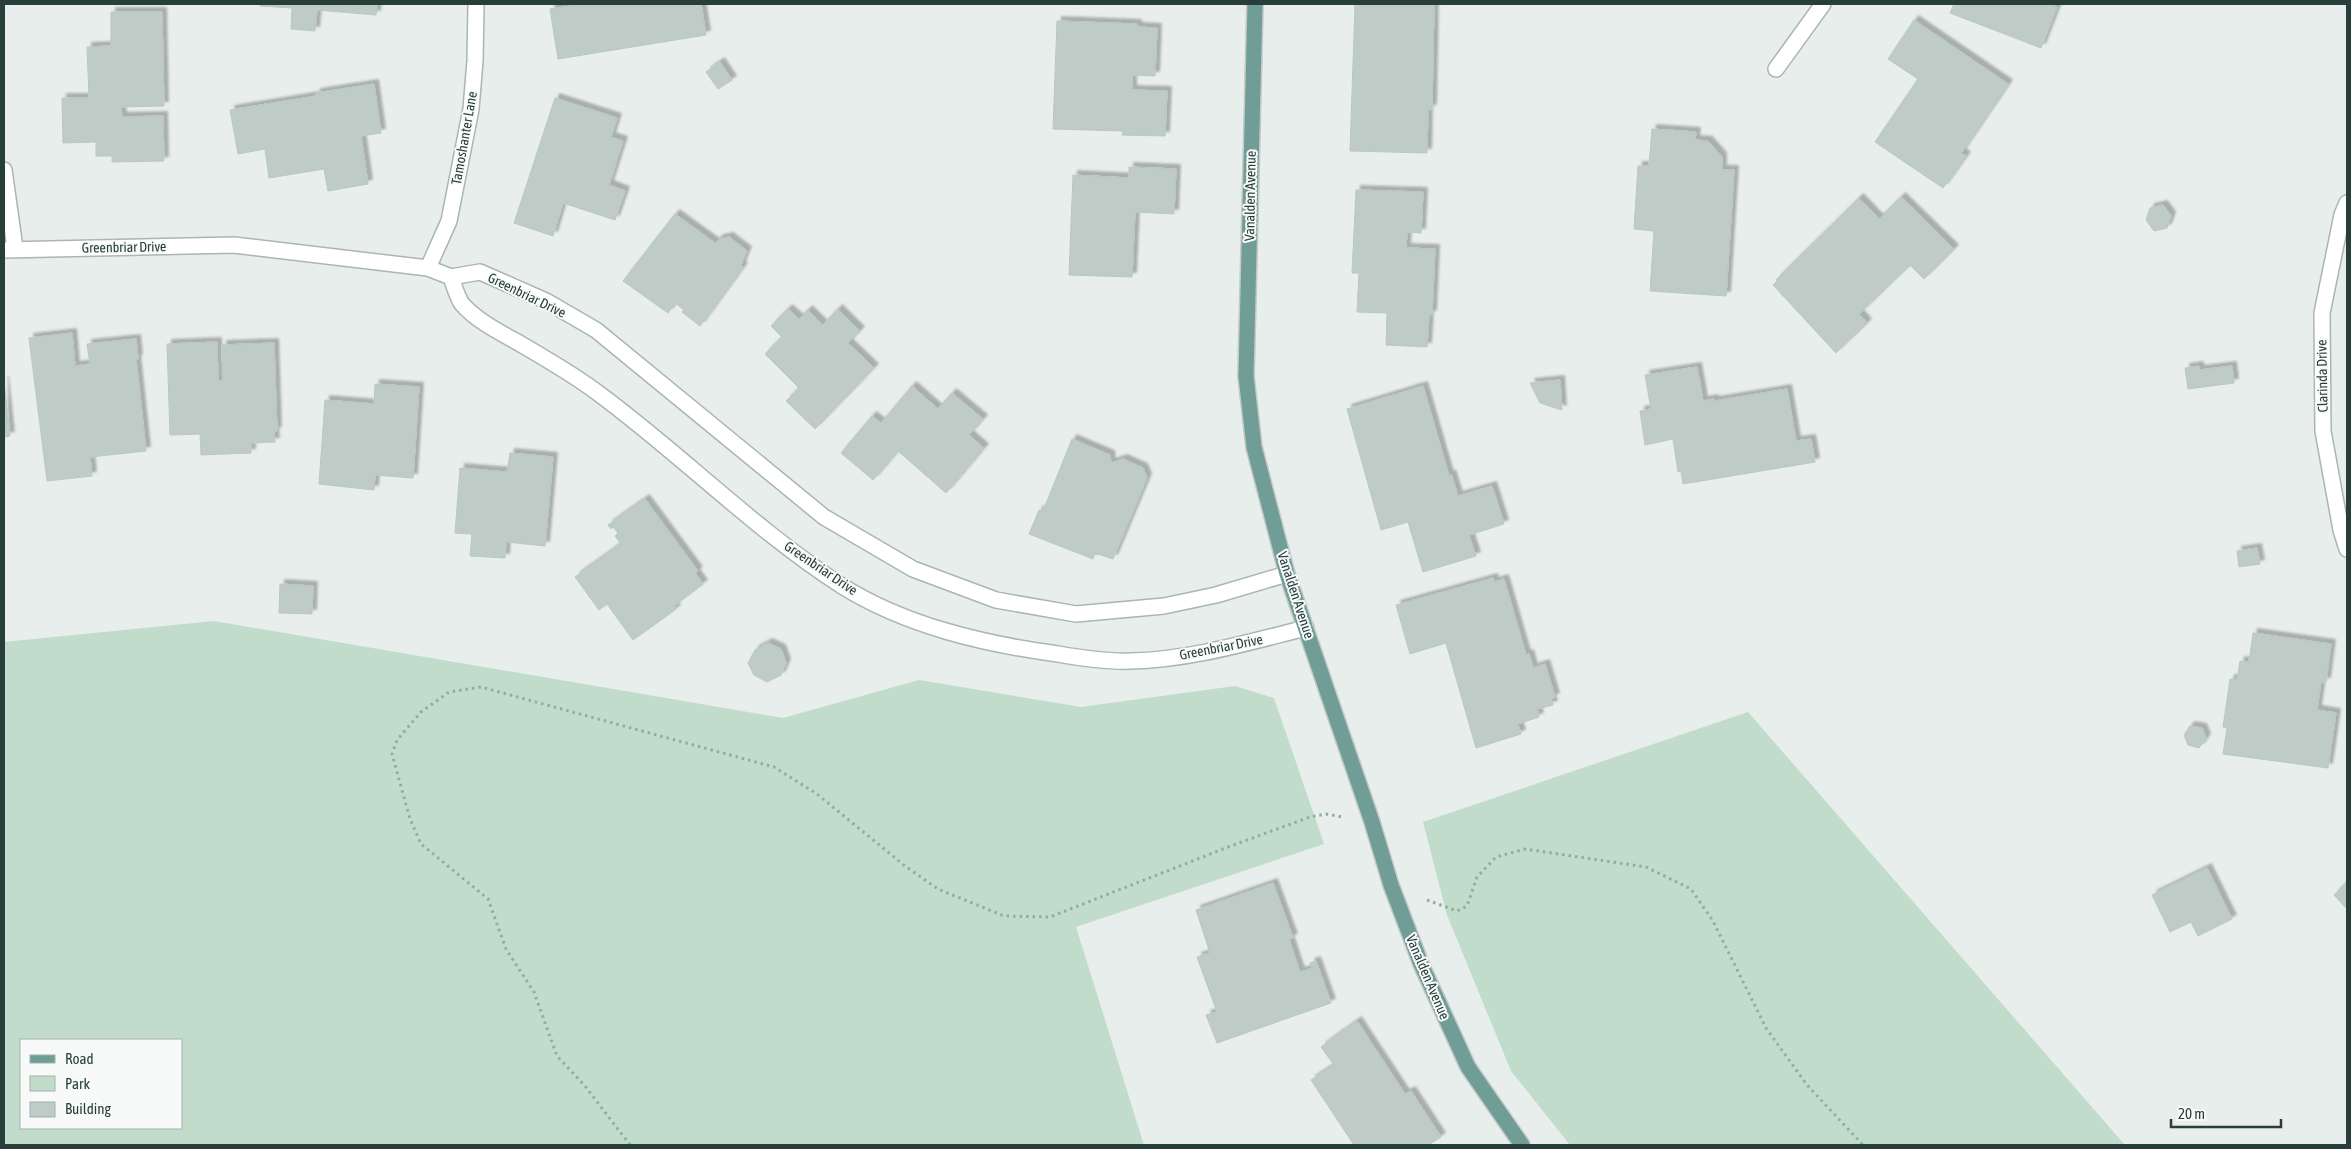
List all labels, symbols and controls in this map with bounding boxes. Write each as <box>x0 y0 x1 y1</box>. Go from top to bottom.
street label: Tamoshanter Lane <box>448 90 480 186</box>
street label: Vanalden Avenue <box>1241 151 1259 241</box>
street label: Greenbriar Drive <box>82 238 166 256</box>
street label: Greenbriar Drive <box>485 269 569 321</box>
street label: Clarinda Drive <box>2313 339 2331 413</box>
street label: Greenbriar Drive <box>781 538 861 598</box>
street label: Vanalden Avenue <box>1274 550 1318 640</box>
street label: Greenbriar Drive <box>1178 631 1264 663</box>
street label: Vanalden Avenue <box>1403 932 1453 1022</box>
legend <box>20 1039 182 1129</box>
text: Road <box>65 1050 94 1067</box>
text: Park <box>65 1075 90 1092</box>
scale bar <box>2171 1096 2281 1128</box>
text: Building <box>65 1100 111 1117</box>
text: 20 m <box>2178 1105 2205 1122</box>

